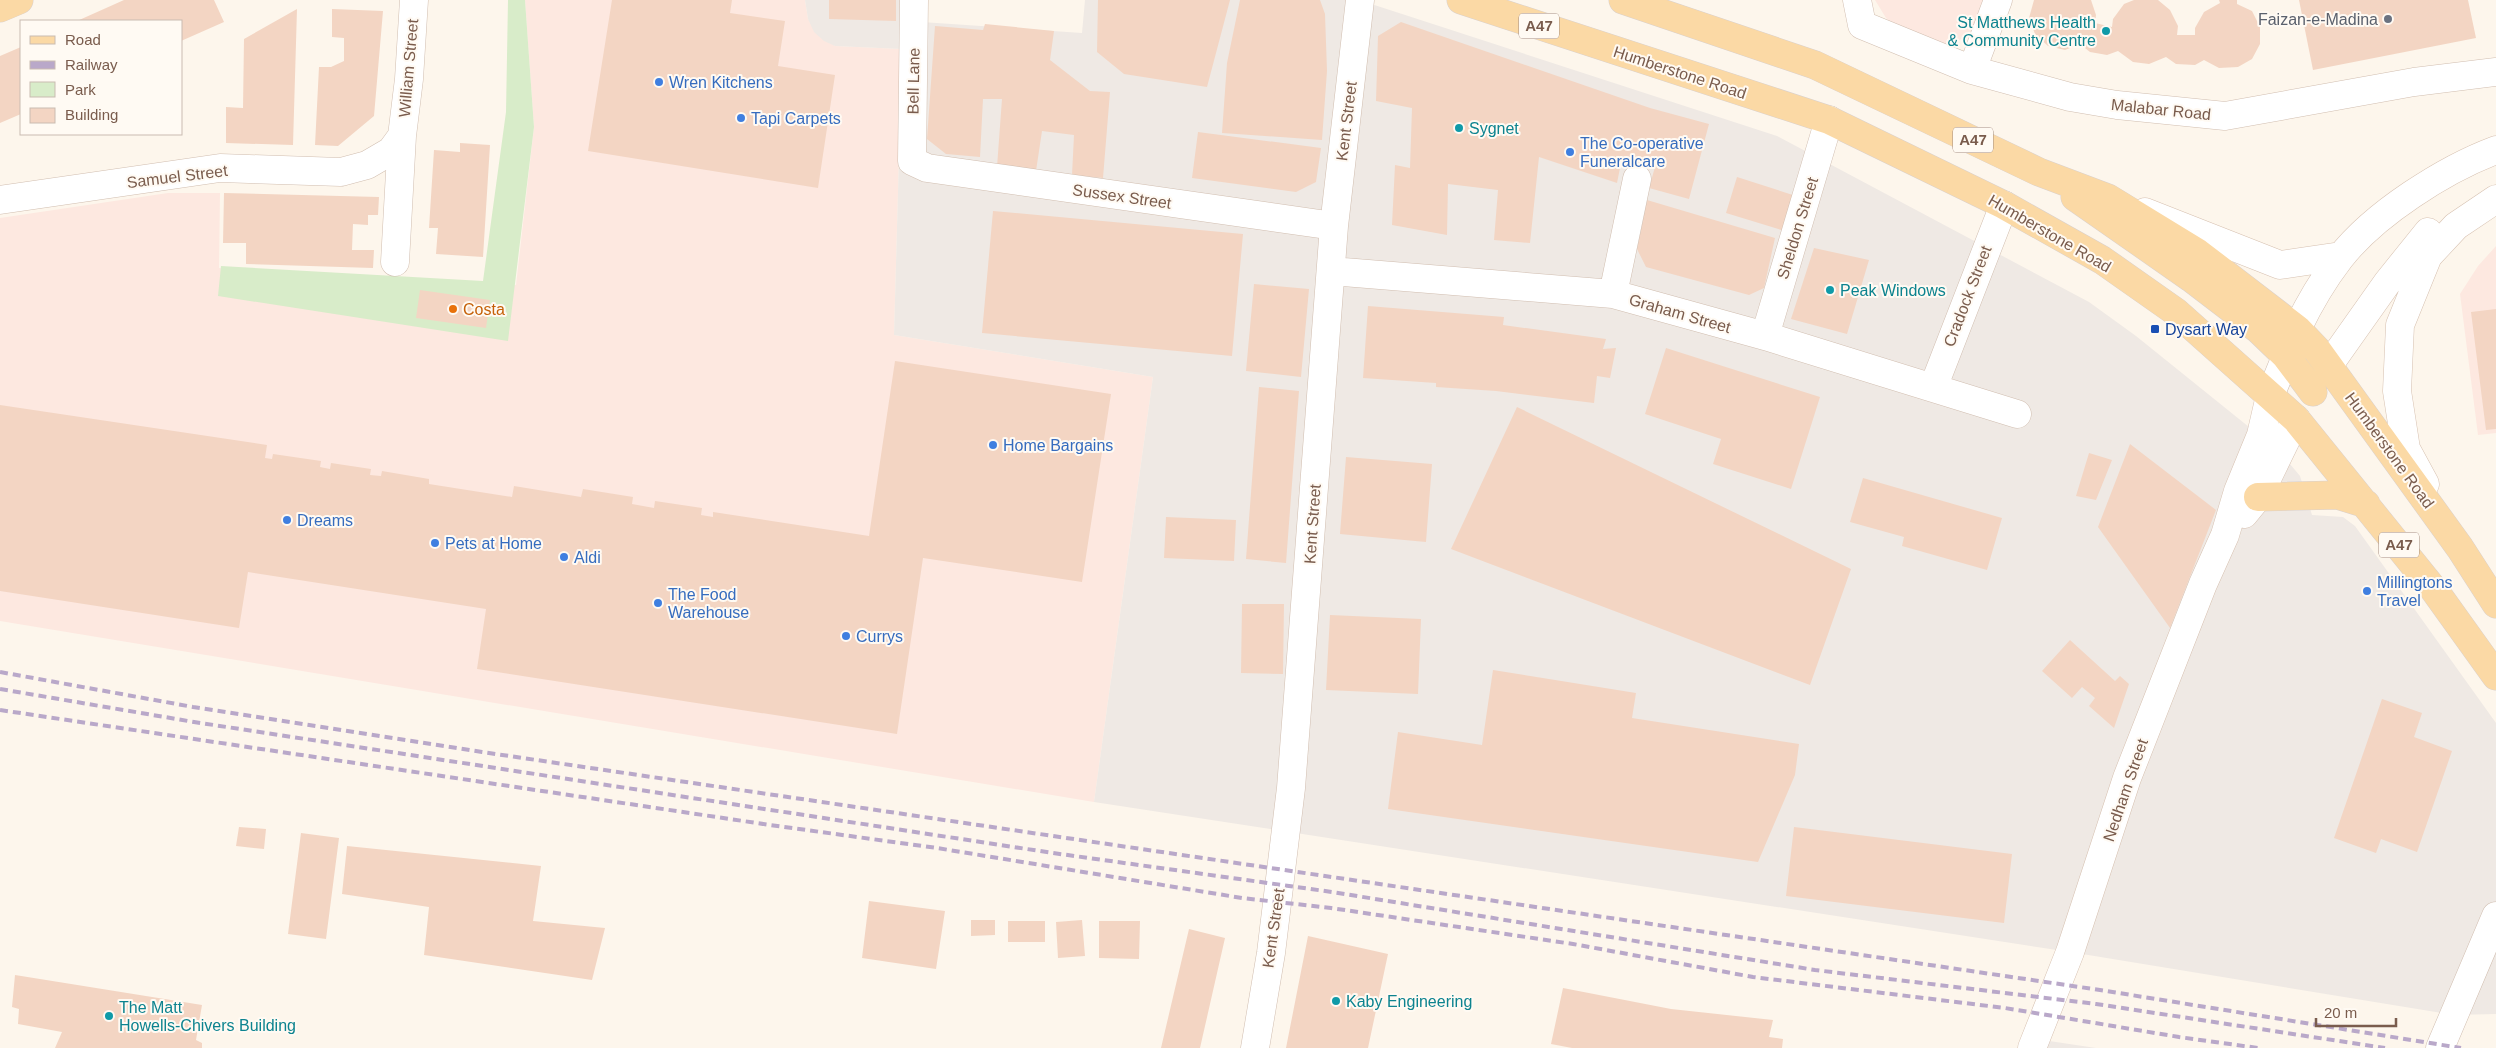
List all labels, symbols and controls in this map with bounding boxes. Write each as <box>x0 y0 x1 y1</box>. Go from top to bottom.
place label: Faizan-e-Madina <box>2258 11 2378 28</box>
marker: Faizan-e-Madina <box>2382 13 2394 25</box>
road number: A47 <box>1519 14 1559 38</box>
place label: St Matthews Health & Community Centre <box>1948 14 2096 49</box>
street label: William Street <box>396 18 421 118</box>
legend <box>20 20 182 135</box>
marker: St Matthews Health & Community Centre <box>2100 25 2112 37</box>
text: Road <box>65 31 101 48</box>
street label: Humberstone Road <box>1611 43 1748 102</box>
street label: Bell Lane <box>904 47 923 115</box>
text: Railway <box>65 56 118 73</box>
place label: Wren Kitchens <box>669 74 773 91</box>
marker: Wren Kitchens <box>653 76 665 88</box>
street label: Kent Street <box>1333 80 1360 162</box>
text: Park <box>65 81 96 98</box>
street label: Malabar Road <box>2110 96 2212 123</box>
text: Building <box>65 106 118 123</box>
place label: Tapi Carpets <box>751 110 841 127</box>
marker: Tapi Carpets <box>735 112 747 124</box>
place label: Sygnet <box>1469 120 1519 137</box>
marker: Sygnet <box>1453 122 1465 134</box>
road number: A47 <box>1953 128 1993 152</box>
place label: The Co-operative Funeralcare <box>1580 135 1704 170</box>
marker: The Co-operative Funeralcare <box>1564 146 1576 158</box>
street label: Samuel Street <box>126 162 229 191</box>
street label: Sheldon Street <box>1774 175 1821 281</box>
street label: Sussex Street <box>1071 181 1173 212</box>
street label: Humberstone Road <box>1985 191 2114 275</box>
street label: Cradock Street <box>1940 243 1995 349</box>
place label: Peak Windows <box>1840 282 1946 299</box>
marker: Peak Windows <box>1824 284 1836 296</box>
street label: Graham Street <box>1627 291 1733 336</box>
place label: Costa <box>463 301 505 318</box>
marker: Costa <box>447 303 459 315</box>
place label: Dysart Way <box>2165 321 2247 338</box>
marker: Dysart Way <box>2149 323 2161 335</box>
street label: Humberstone Road <box>2342 389 2437 511</box>
place label: Home Bargains <box>1003 437 1113 454</box>
marker: Home Bargains <box>987 439 999 451</box>
street label: Kent Street <box>1301 483 1324 565</box>
place label: Dreams <box>297 512 353 529</box>
marker: Dreams <box>281 514 293 526</box>
road number: A47 <box>2379 532 2419 558</box>
place label: Pets at Home <box>445 535 542 552</box>
marker: Pets at Home <box>429 537 441 549</box>
place label: Aldi <box>574 549 601 566</box>
marker: Aldi <box>558 551 570 563</box>
place label: Millingtons Travel <box>2377 574 2453 609</box>
marker: Millingtons Travel <box>2361 585 2373 597</box>
place label: The Food Warehouse <box>668 586 749 621</box>
marker: The Food Warehouse <box>652 597 664 609</box>
place label: Currys <box>856 628 903 645</box>
marker: Currys <box>840 630 852 642</box>
street label: Nedham Street <box>2100 736 2151 844</box>
street label: Kent Street <box>1260 887 1288 969</box>
place label: Kaby Engineering <box>1346 993 1472 1010</box>
marker: Kaby Engineering <box>1330 995 1342 1007</box>
scale bar <box>2316 996 2396 1028</box>
place label: The Matt Howells-Chivers Building <box>119 999 296 1034</box>
text: 20 m <box>2324 1004 2357 1021</box>
marker: The Matt Howells-Chivers Building <box>103 1010 115 1022</box>

